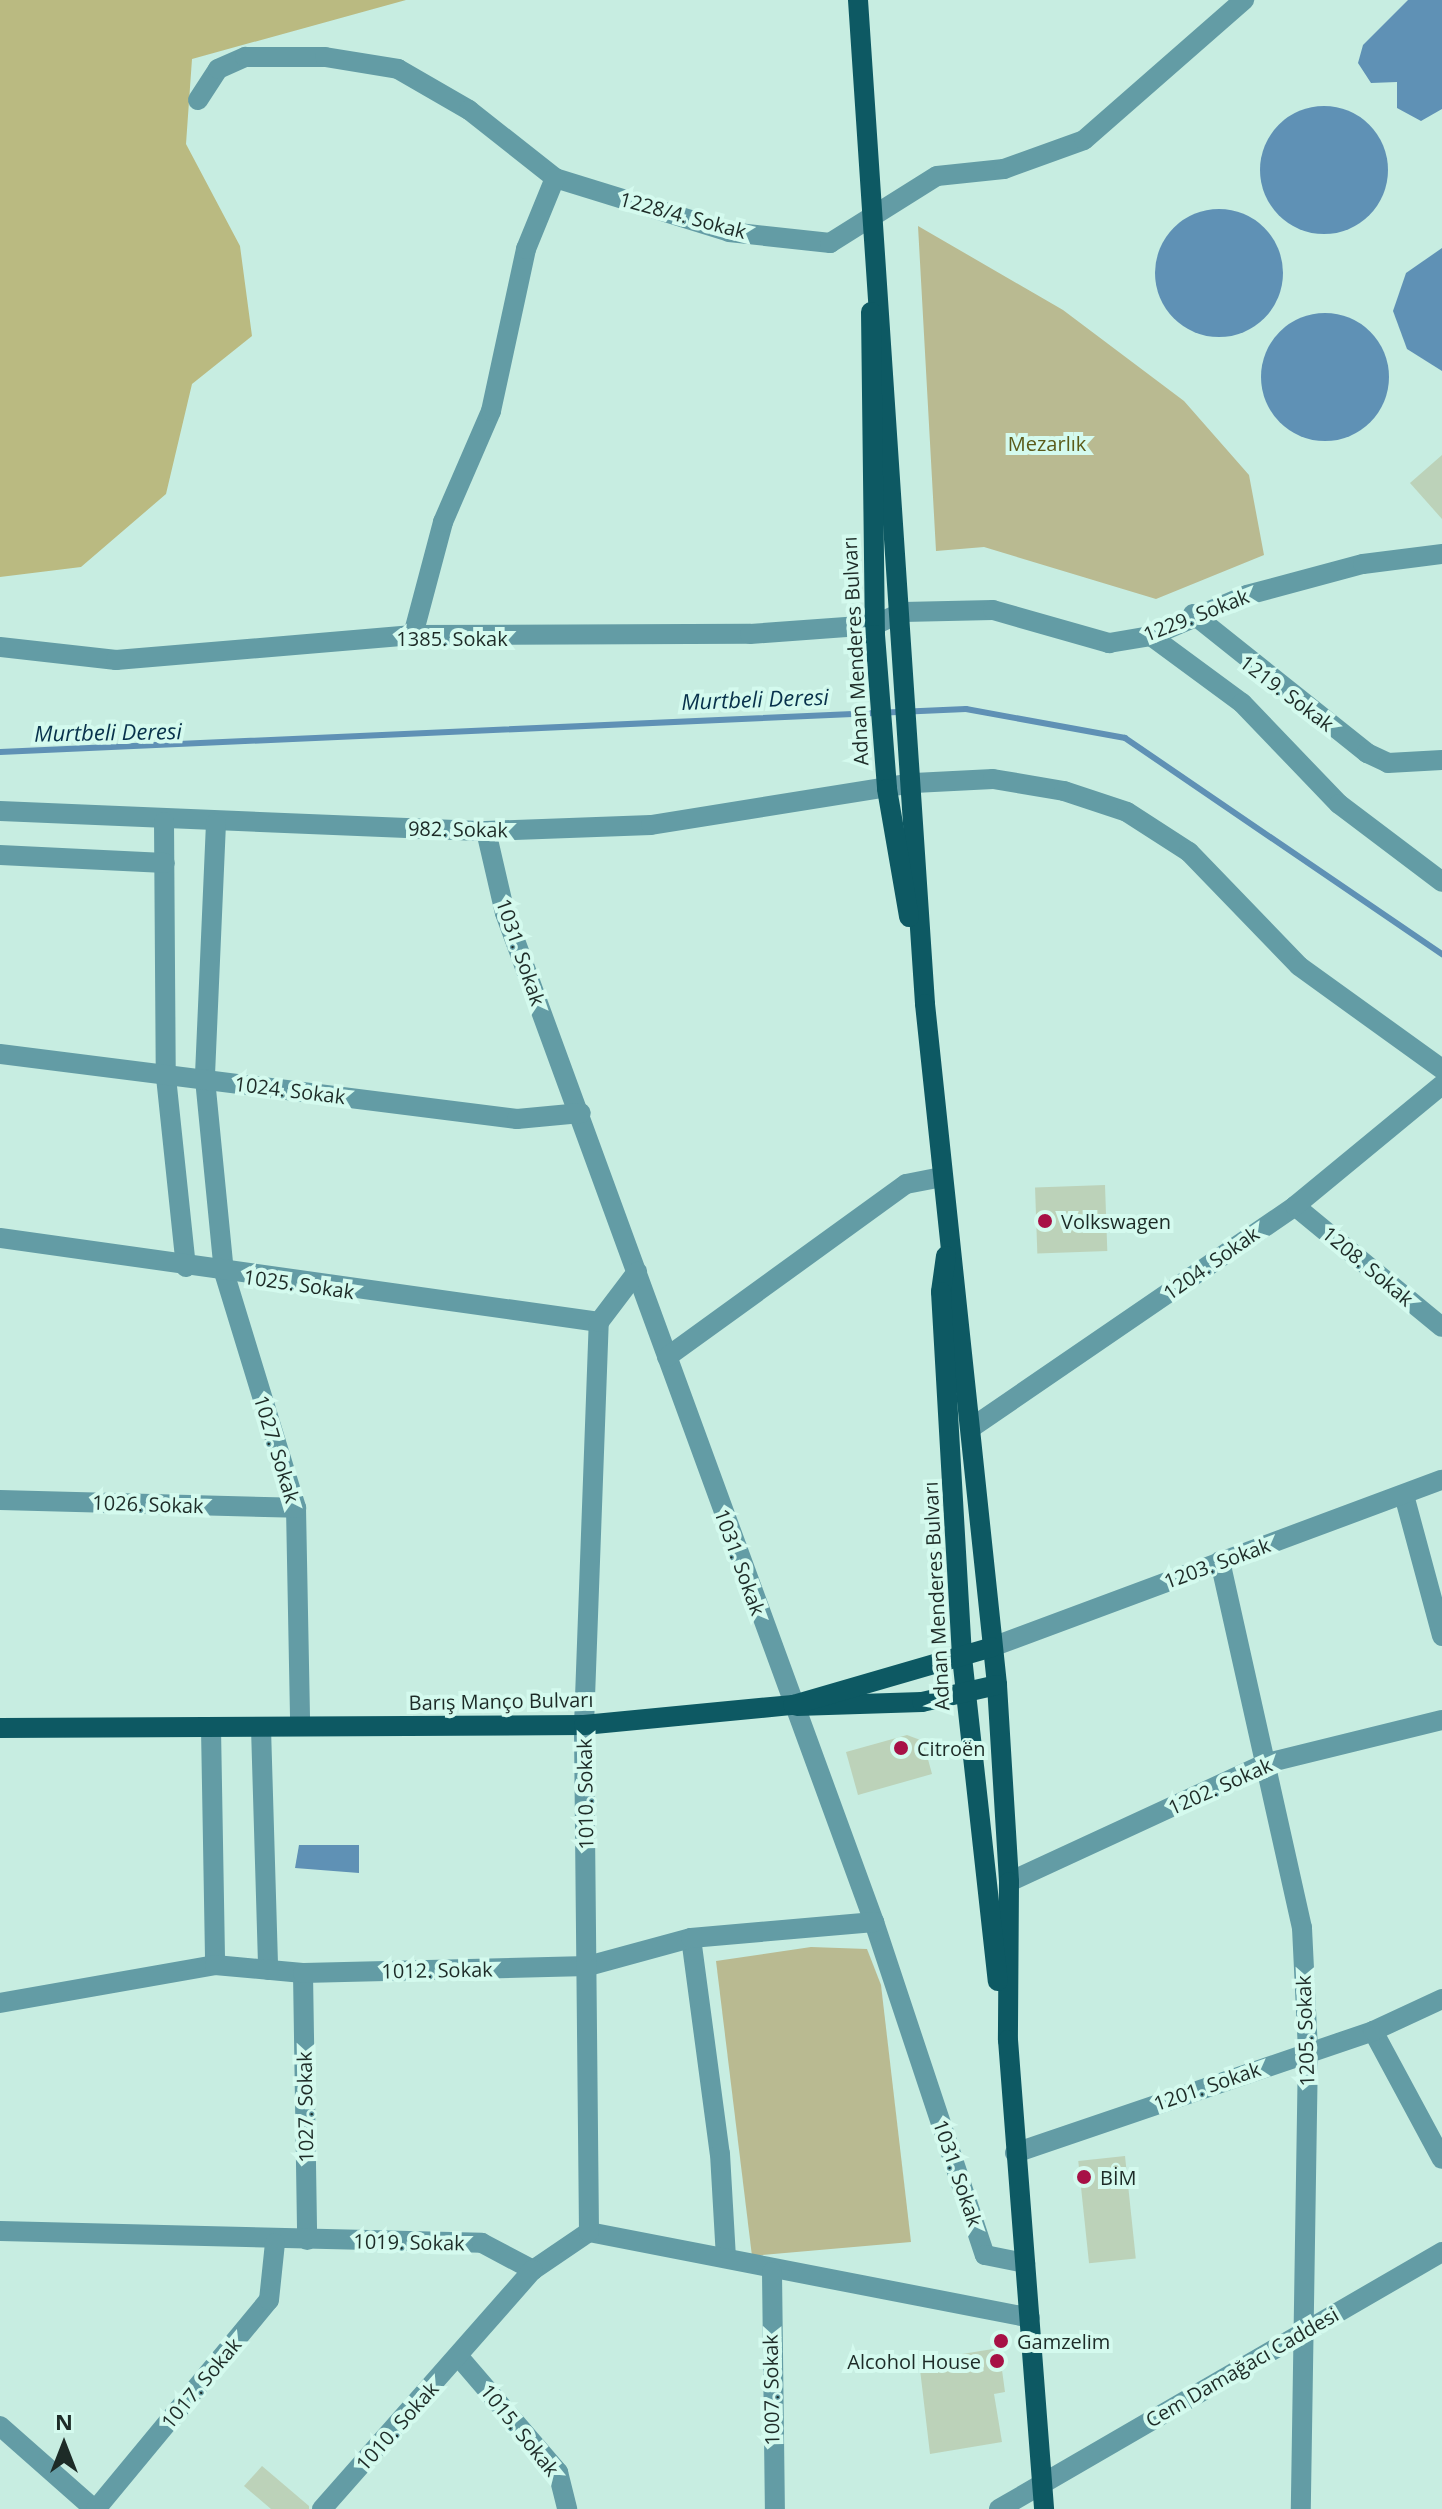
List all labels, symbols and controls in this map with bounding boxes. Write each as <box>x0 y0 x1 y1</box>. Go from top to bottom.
street label: 1228/4. Sokak <box>617 187 749 243</box>
park label: Mezarlık <box>1008 431 1086 455</box>
street label: Adnan Menderes Bulvarı <box>837 536 873 766</box>
street label: 1229. Sokak <box>1140 584 1252 646</box>
street label: 1385. Sokak <box>396 626 508 650</box>
street label: 1219. Sokak <box>1235 650 1339 736</box>
water label: Murtbeli Deresi <box>681 683 829 715</box>
water label: Murtbeli Deresi <box>34 718 182 746</box>
street label: 982. Sokak <box>408 816 508 842</box>
street label: 1031. Sokak <box>492 895 550 1009</box>
street label: 1024. Sokak <box>233 1071 347 1109</box>
place label: Volkswagen <box>1061 1209 1171 1233</box>
marker: Volkswagen <box>1036 1212 1054 1230</box>
street label: 1204. Sokak <box>1159 1221 1263 1305</box>
street label: 1208. Sokak <box>1318 1221 1418 1311</box>
street label: 1025. Sokak <box>242 1264 356 1304</box>
street label: 1027. Sokak <box>249 1392 305 1506</box>
street label: Adnan Menderes Bulvarı <box>918 1481 954 1711</box>
street label: 1026. Sokak <box>92 1490 204 1518</box>
street label: 1031. Sokak <box>710 1506 770 1618</box>
street label: 1203. Sokak <box>1161 1533 1273 1593</box>
street label: Barış Manço Bulvarı <box>408 1687 594 1715</box>
place label: Citroën <box>917 1736 985 1760</box>
street label: 1010. Sokak <box>572 1738 598 1850</box>
marker: Citroën <box>892 1739 910 1757</box>
street label: 1202. Sokak <box>1164 1752 1276 1820</box>
street label: 1012. Sokak <box>381 1957 493 1983</box>
street label: 1205. Sokak <box>1291 1975 1319 2087</box>
street label: 1027. Sokak <box>292 2051 318 2163</box>
street label: 1201. Sokak <box>1150 2057 1264 2115</box>
street label: 1031. Sokak <box>929 2116 987 2230</box>
place label: BİM <box>1100 2165 1136 2189</box>
marker: BİM <box>1075 2168 1093 2186</box>
street label: 1019. Sokak <box>353 2229 465 2255</box>
street label: Cem Damağacı Caddesi <box>1141 2302 1343 2432</box>
place label: Gamzelim <box>1017 2329 1110 2353</box>
marker: Gamzelim <box>992 2332 1010 2350</box>
street label: 1017. Sokak <box>156 2333 246 2433</box>
street label: 1007. Sokak <box>758 2334 784 2446</box>
place label: Alcohol House <box>847 2349 981 2373</box>
marker: Alcohol House <box>988 2352 1006 2370</box>
street label: 1010. Sokak <box>351 2377 443 2475</box>
street label: 1015. Sokak <box>476 2379 564 2481</box>
north arrow <box>24 2405 104 2485</box>
text: N <box>55 2406 73 2436</box>

